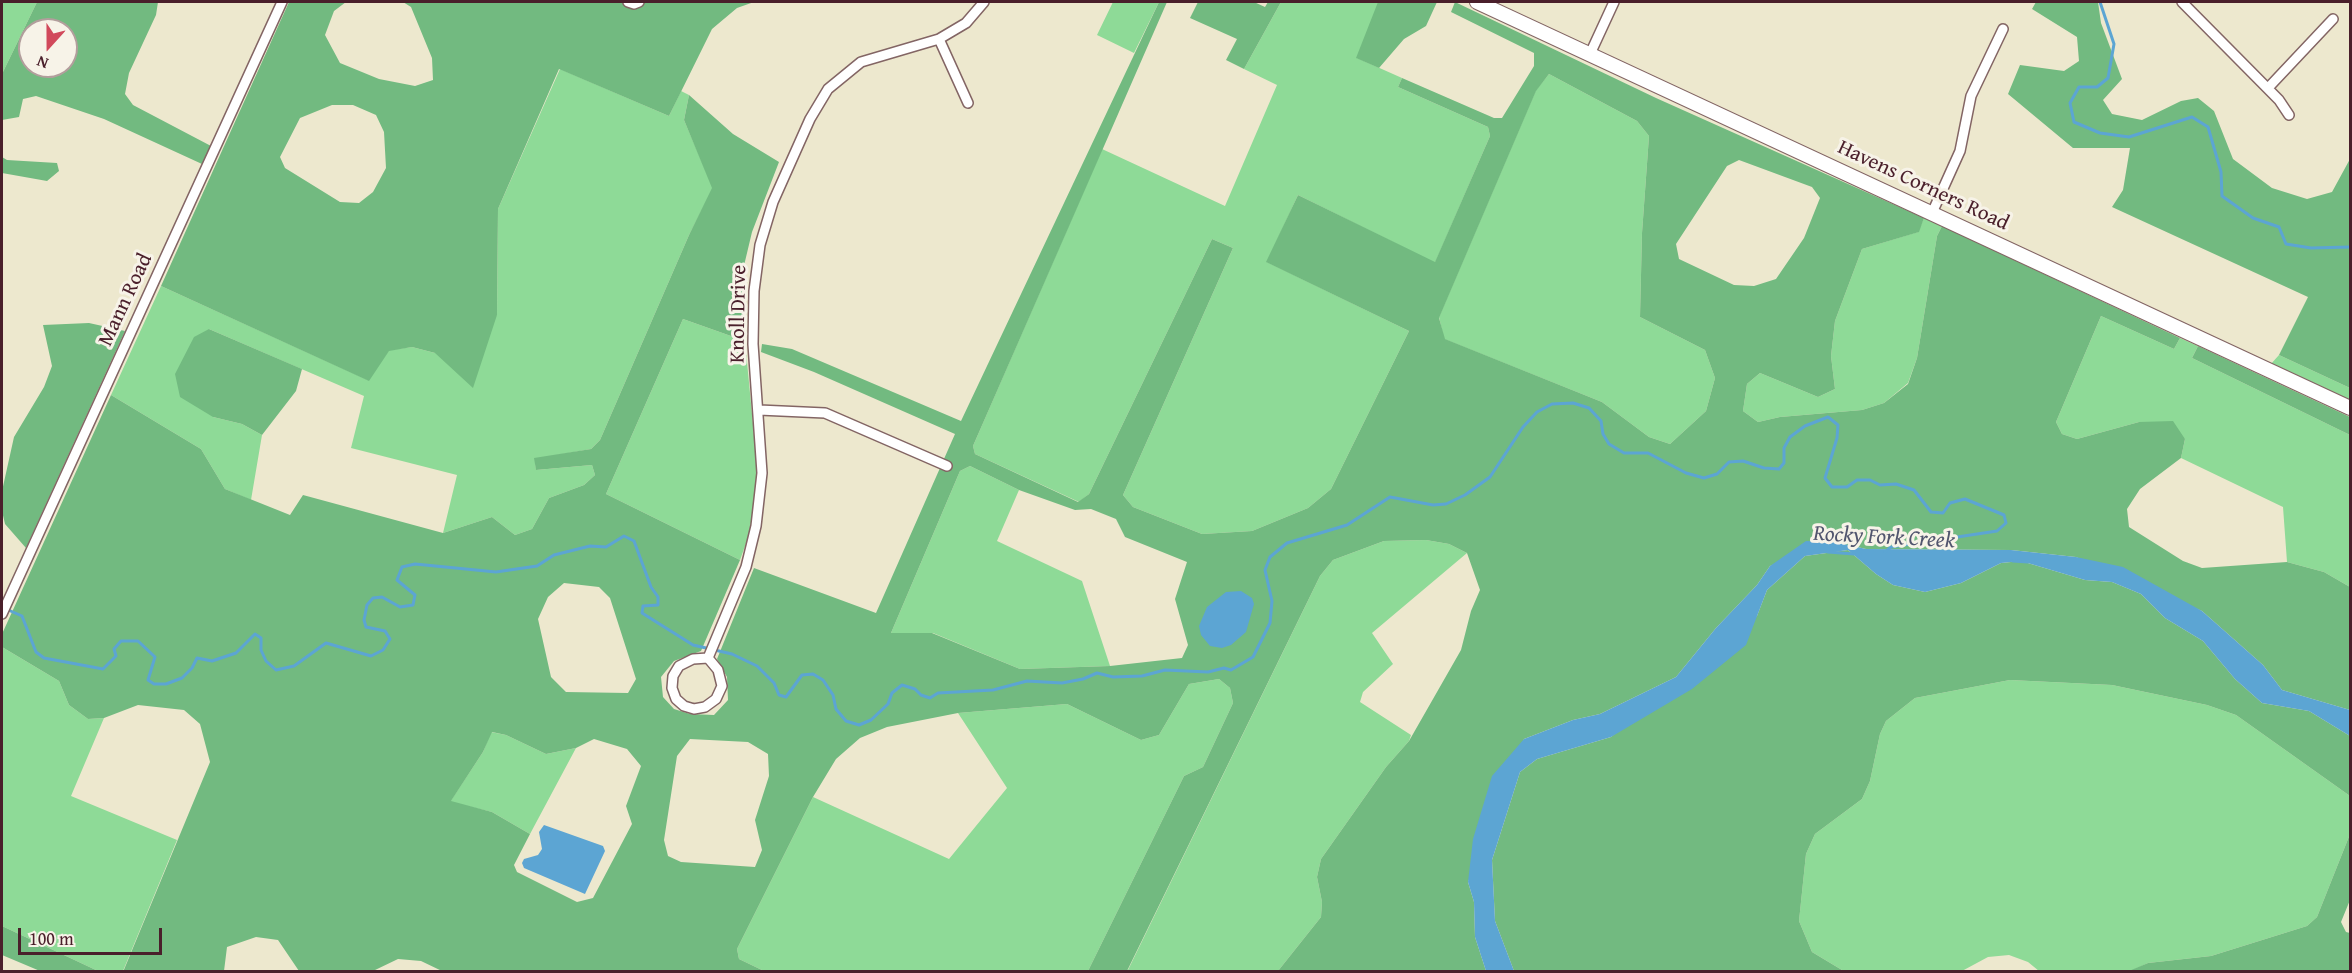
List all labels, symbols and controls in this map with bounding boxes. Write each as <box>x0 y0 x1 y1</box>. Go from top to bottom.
north arrow <box>18 18 78 78</box>
text: N <box>33 50 52 76</box>
street label: Havens Corners Road <box>1833 135 2013 237</box>
street label: Mann Road <box>94 250 158 350</box>
street label: Knoll Drive <box>726 265 752 363</box>
water label: Rocky Fork Creek <box>1813 521 1955 555</box>
scale bar <box>21 916 165 954</box>
text: 100 m <box>29 925 74 952</box>

